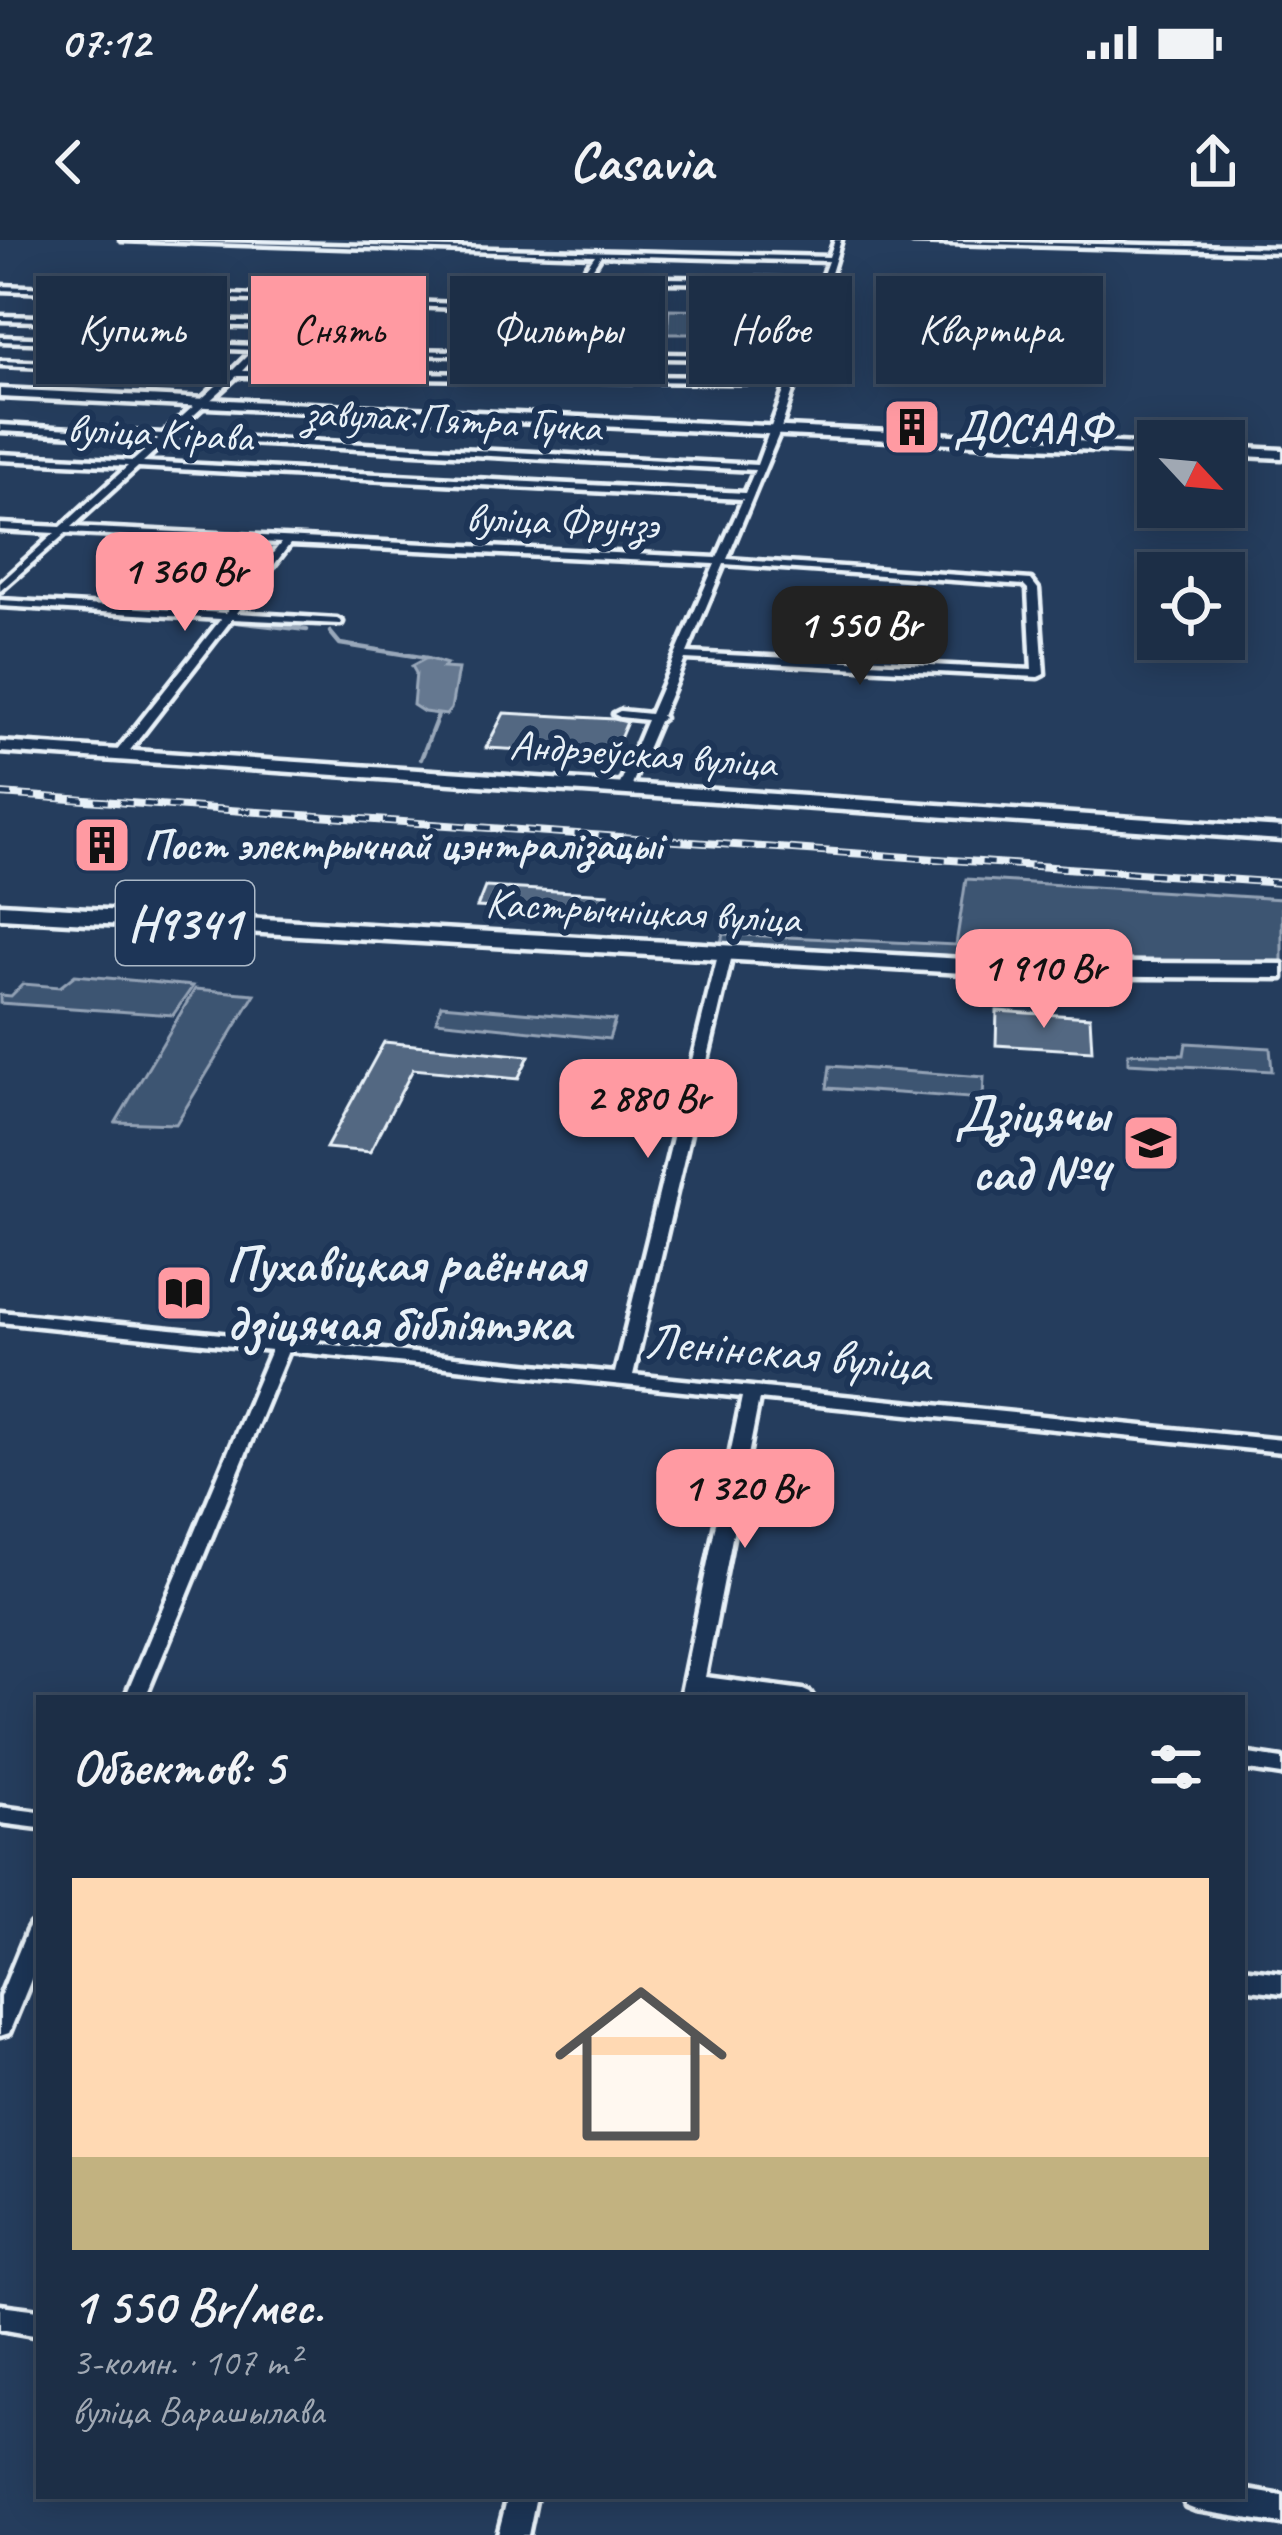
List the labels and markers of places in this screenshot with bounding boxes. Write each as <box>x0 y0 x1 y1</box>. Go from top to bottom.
building icon: ДОСААФ <box>881 396 943 458</box>
place label: ДОСААФ <box>954 401 1115 454</box>
pin: 1 360 Br <box>61 532 309 634</box>
pin: 1 550 Br <box>736 586 984 688</box>
building icon: Пост электрычнай цэнтралізацыі <box>71 814 133 876</box>
place label: Пост электрычнай цэнтралізацыі <box>144 819 668 873</box>
pin: 1 910 Br <box>920 929 1168 1031</box>
pin: 2 880 Br <box>524 1059 772 1161</box>
place label: Дзіцячы сад №4 <box>955 1082 1115 1205</box>
school or university icon: Дзіцячы сад №4 <box>1120 1112 1182 1174</box>
place label: Пухавіцкая раённая дзіцячая бібліятэка <box>226 1232 588 1356</box>
library icon: Пухавіцкая раённая дзіцячая бібліятэка <box>153 1262 215 1324</box>
pin: 1 320 Br <box>621 1449 869 1551</box>

